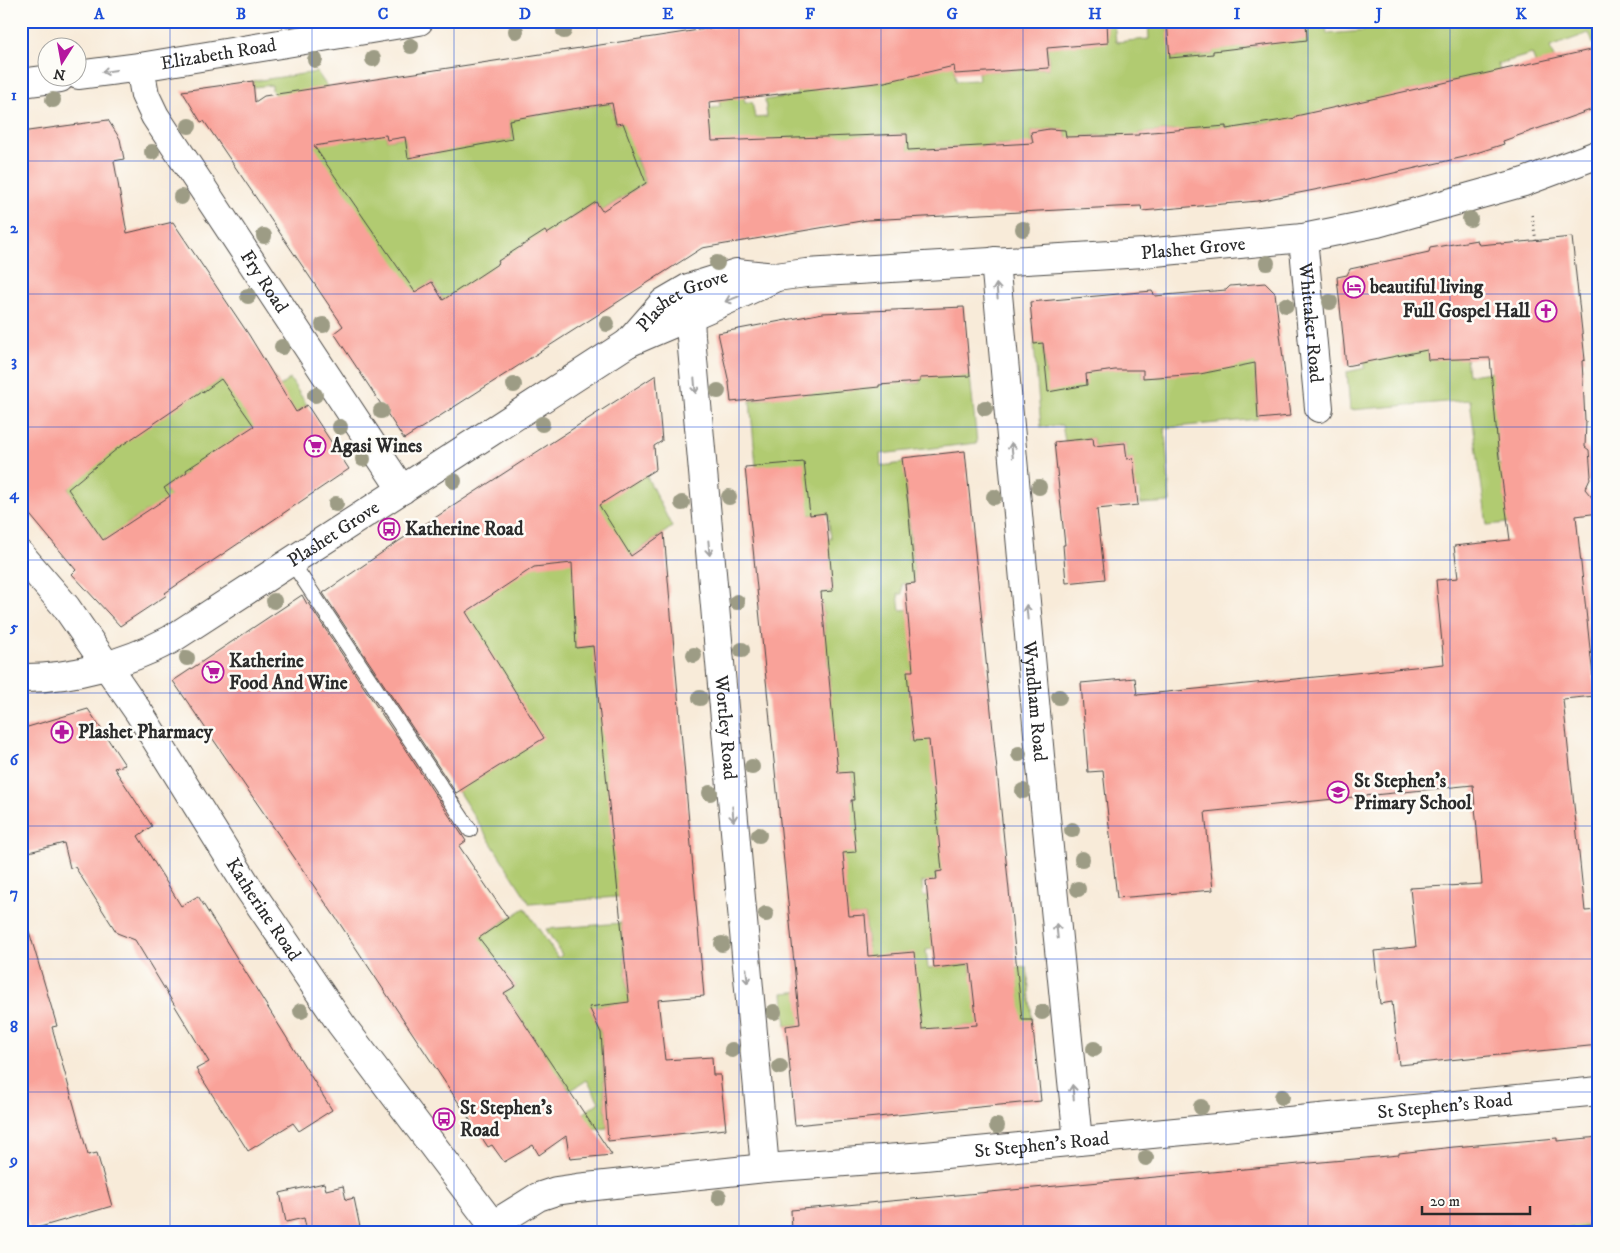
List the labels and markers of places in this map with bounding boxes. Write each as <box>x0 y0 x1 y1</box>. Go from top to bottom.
hotel icon: beautiful living <box>1342 275 1366 299</box>
place label: beautiful living <box>1369 276 1484 299</box>
church icon: Full Gospel Hall <box>1534 299 1558 323</box>
place label: Full Gospel Hall <box>1403 300 1530 323</box>
supermarket icon: Agasi Wines <box>303 434 327 458</box>
place label: Agasi Wines <box>330 435 423 458</box>
bus stop icon: Katherine Road <box>377 517 401 541</box>
place label: Katherine Road <box>405 518 524 541</box>
place label: Katherine Food And Wine <box>229 650 348 695</box>
supermarket icon: Katherine Food And Wine <box>201 660 225 684</box>
pharmacy icon: Plashet Pharmacy <box>50 720 74 744</box>
place label: Plashet Pharmacy <box>78 721 214 744</box>
place label: St Stephen's Primary School <box>1354 770 1472 815</box>
school or university icon: St Stephen's Primary School <box>1326 780 1350 804</box>
place label: St Stephen's Road <box>460 1097 553 1142</box>
bus stop icon: St Stephen's Road <box>432 1107 456 1131</box>

